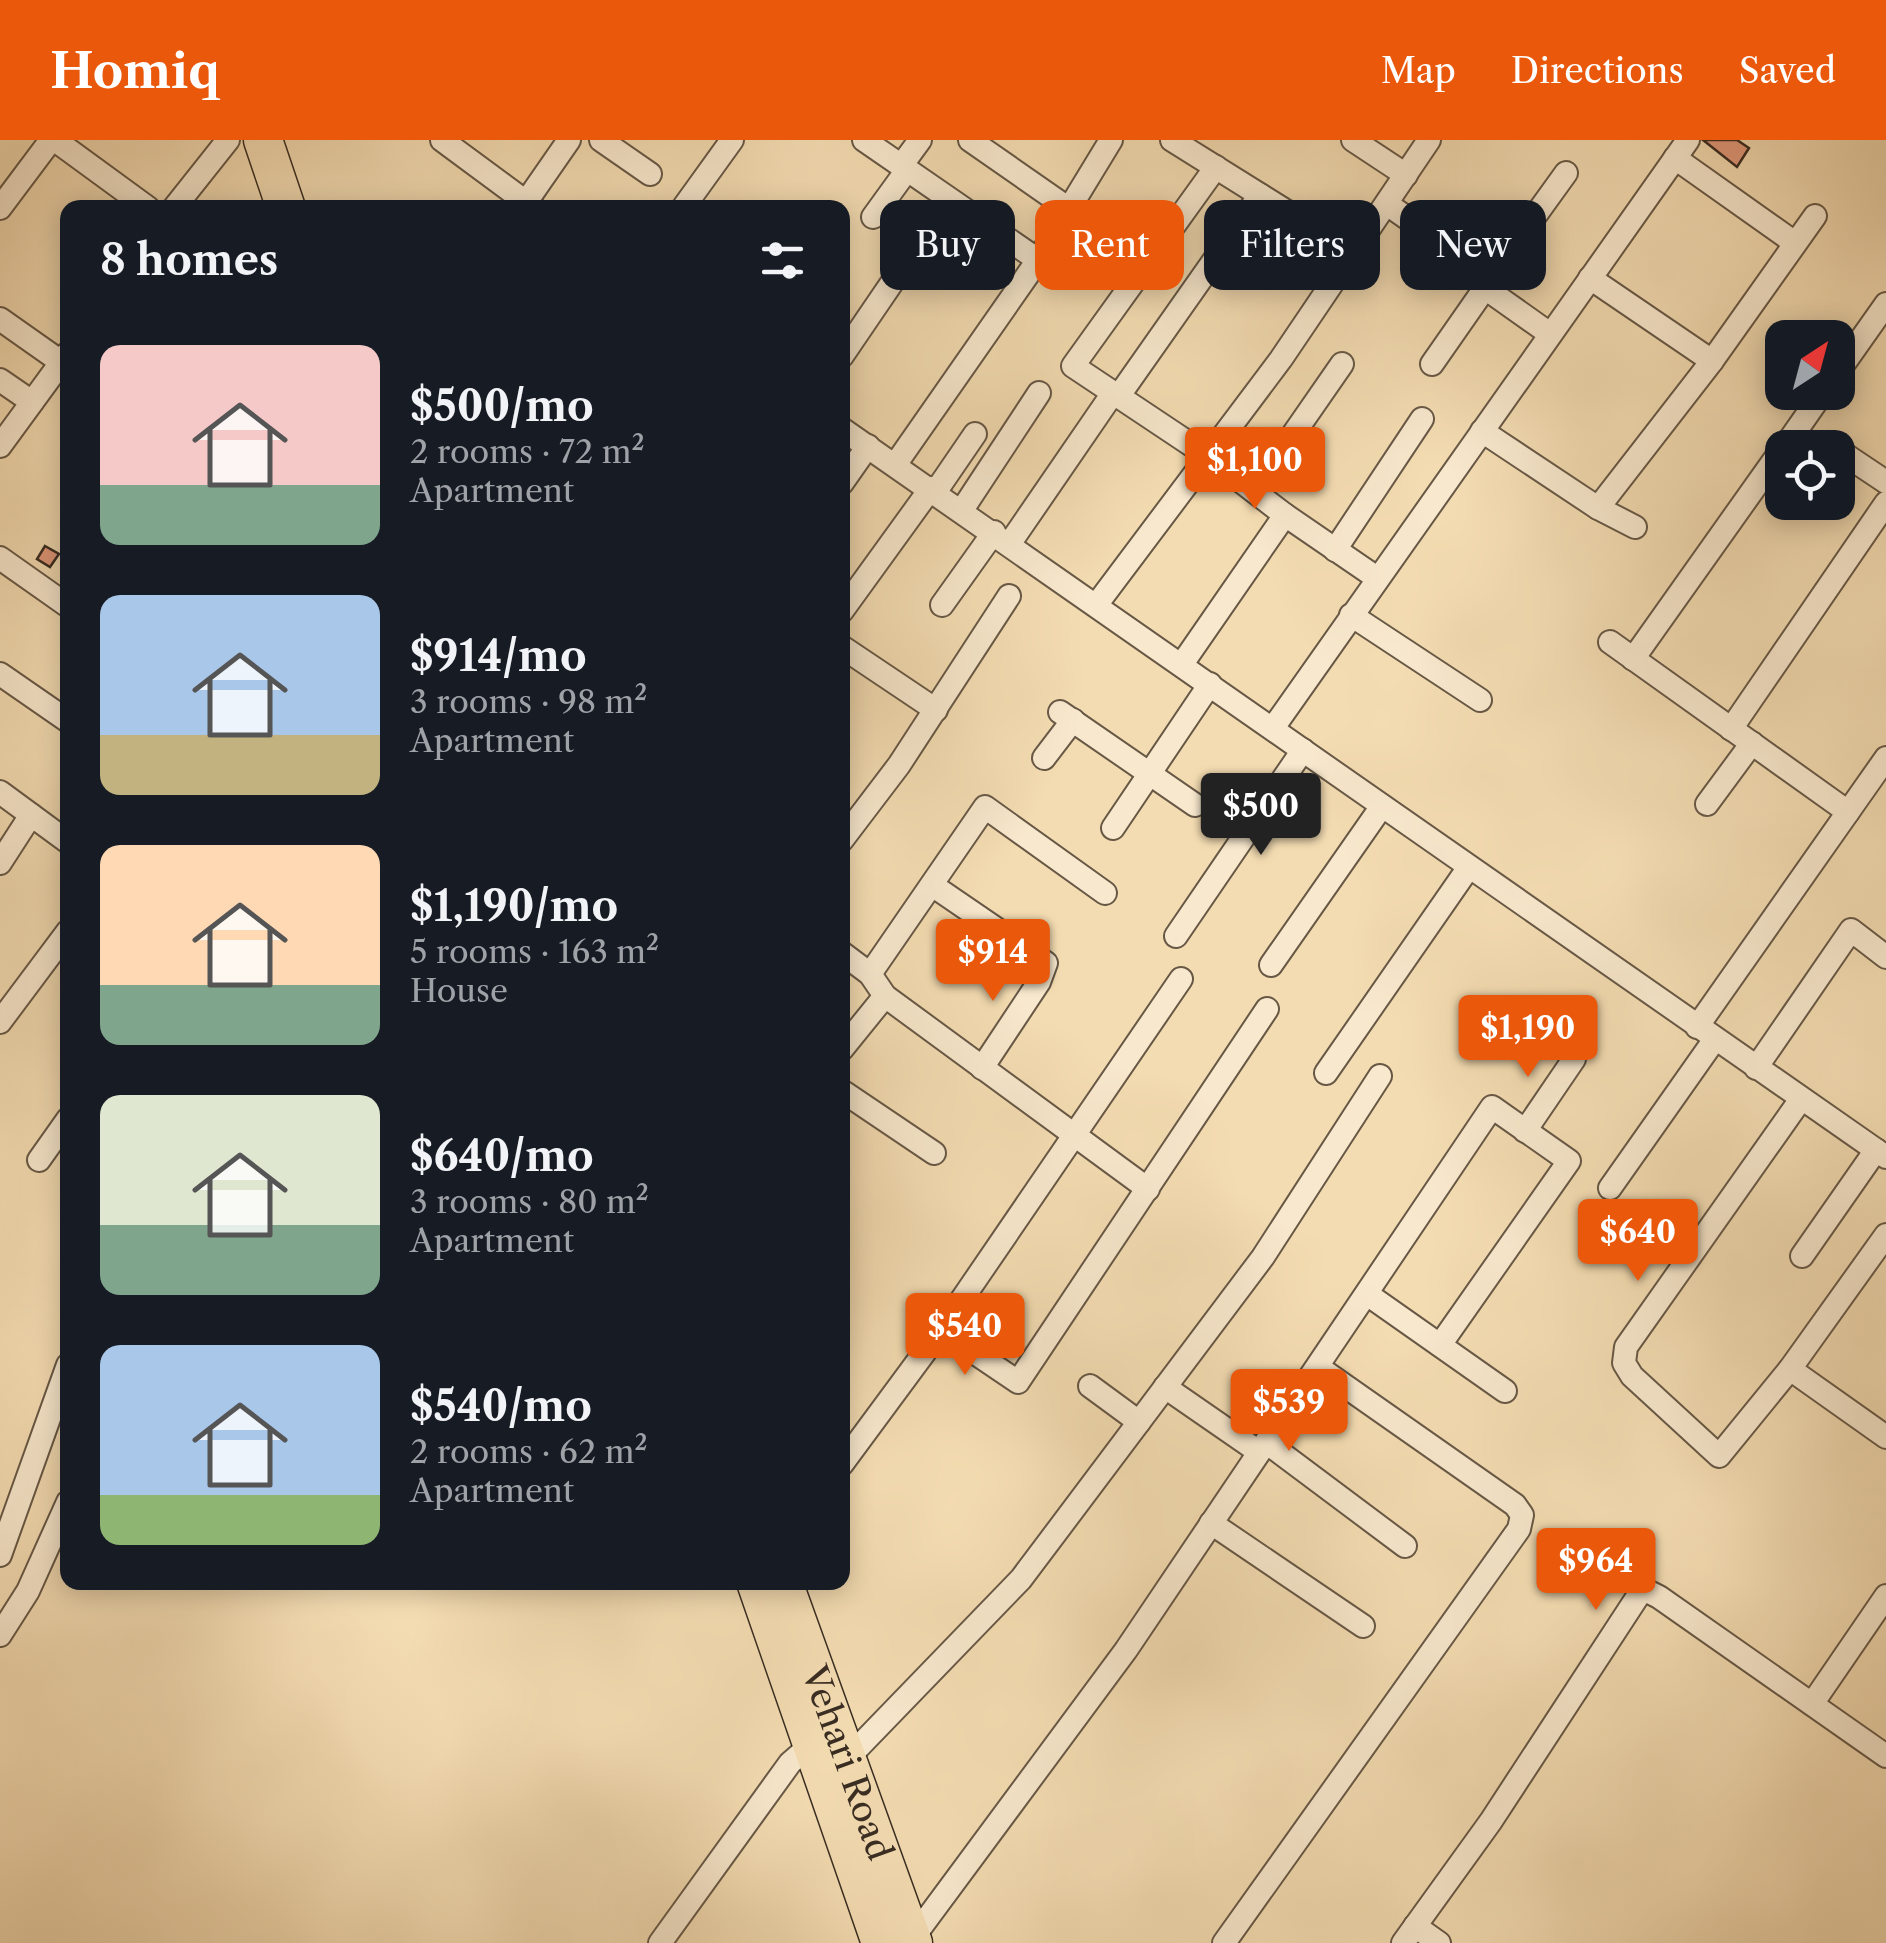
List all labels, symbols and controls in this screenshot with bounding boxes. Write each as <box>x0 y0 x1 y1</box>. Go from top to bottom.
text: Homiq <box>50 41 220 100</box>
text: Map <box>1381 49 1456 92</box>
text: Directions <box>1511 49 1684 92</box>
text: Saved <box>1739 49 1836 92</box>
chip: Buy <box>880 200 1015 290</box>
chip: Rent <box>1035 200 1184 290</box>
chip: Filters <box>1204 200 1380 290</box>
chip: New <box>1400 200 1546 290</box>
icon: filters <box>755 233 810 288</box>
text: 8 homes <box>100 234 278 286</box>
north arrow <box>1765 320 1855 410</box>
map controls <box>1765 320 1855 520</box>
text: $500/mo <box>410 380 594 432</box>
icon: home <box>180 385 300 505</box>
pin: $1,100 <box>1174 427 1336 512</box>
button: locate <box>1765 430 1855 520</box>
text: 2 rooms · 72 m² <box>410 432 645 471</box>
text: $1,100 <box>1207 440 1303 479</box>
text: Apartment <box>410 471 574 510</box>
text: $914/mo <box>410 630 587 682</box>
icon: home <box>180 635 300 755</box>
text: 3 rooms · 98 m² <box>410 682 647 721</box>
text: Apartment <box>410 721 574 760</box>
pin: $500 <box>1202 773 1320 858</box>
text: $500 <box>1223 786 1299 825</box>
text: $1,190/mo <box>410 880 618 932</box>
icon: home <box>180 885 300 1005</box>
pin: $914 <box>934 919 1052 1004</box>
text: 5 rooms · 163 m² <box>410 932 659 971</box>
text: $914 <box>958 932 1028 971</box>
text: House <box>410 971 508 1010</box>
pin: $1,190 <box>1447 995 1609 1080</box>
text: $1,190 <box>1481 1008 1575 1047</box>
text: $640/mo <box>410 1130 594 1182</box>
icon: home <box>180 1135 300 1255</box>
text: 3 rooms · 80 m² <box>410 1182 649 1221</box>
pin: $640 <box>1579 1199 1697 1284</box>
text: $640 <box>1600 1212 1676 1251</box>
text: Apartment <box>410 1221 574 1260</box>
pin: $540 <box>906 1293 1024 1378</box>
text: $540 <box>928 1306 1002 1345</box>
pin: $539 <box>1230 1369 1348 1454</box>
text: $540/mo <box>410 1380 592 1432</box>
text: $539 <box>1253 1382 1325 1421</box>
icon: home <box>180 1385 300 1505</box>
text: 2 rooms · 62 m² <box>410 1432 648 1471</box>
text: Apartment <box>410 1471 574 1510</box>
pin: $964 <box>1537 1528 1655 1613</box>
text: $964 <box>1558 1541 1634 1580</box>
street label: Vehari Road <box>793 1659 903 1866</box>

